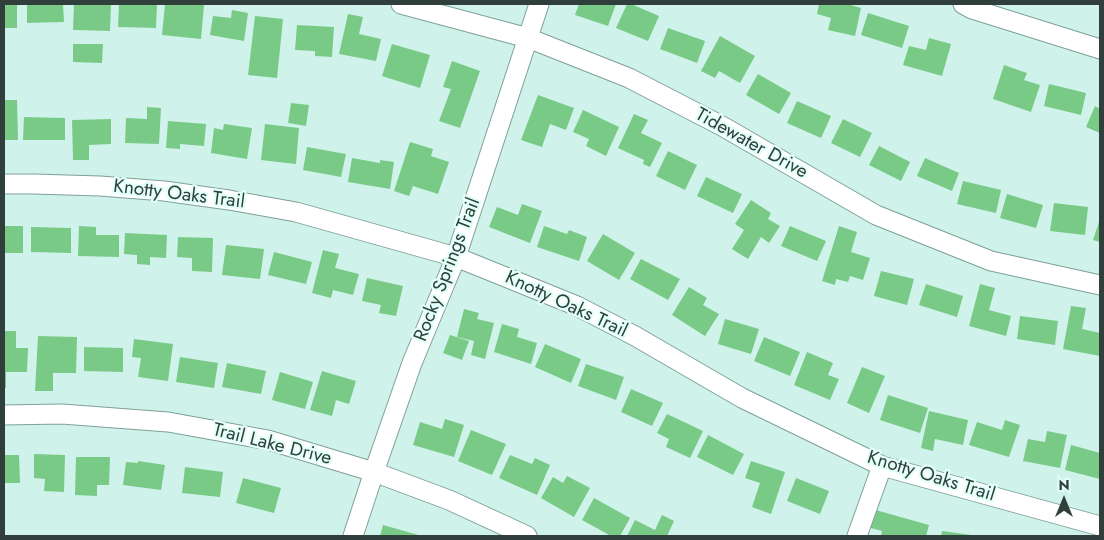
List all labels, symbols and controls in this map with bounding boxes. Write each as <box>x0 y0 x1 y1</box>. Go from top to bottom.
street label: Tidewater Drive <box>691 104 811 184</box>
street label: Knotty Oaks Trail <box>112 176 246 214</box>
street label: Rocky Springs Trail <box>410 195 486 345</box>
street label: Knotty Oaks Trail <box>501 267 631 343</box>
street label: Trail Lake Drive <box>210 419 334 471</box>
street label: Knotty Oaks Trail <box>864 447 998 507</box>
north arrow <box>1039 475 1089 525</box>
text: N <box>1058 475 1070 495</box>

